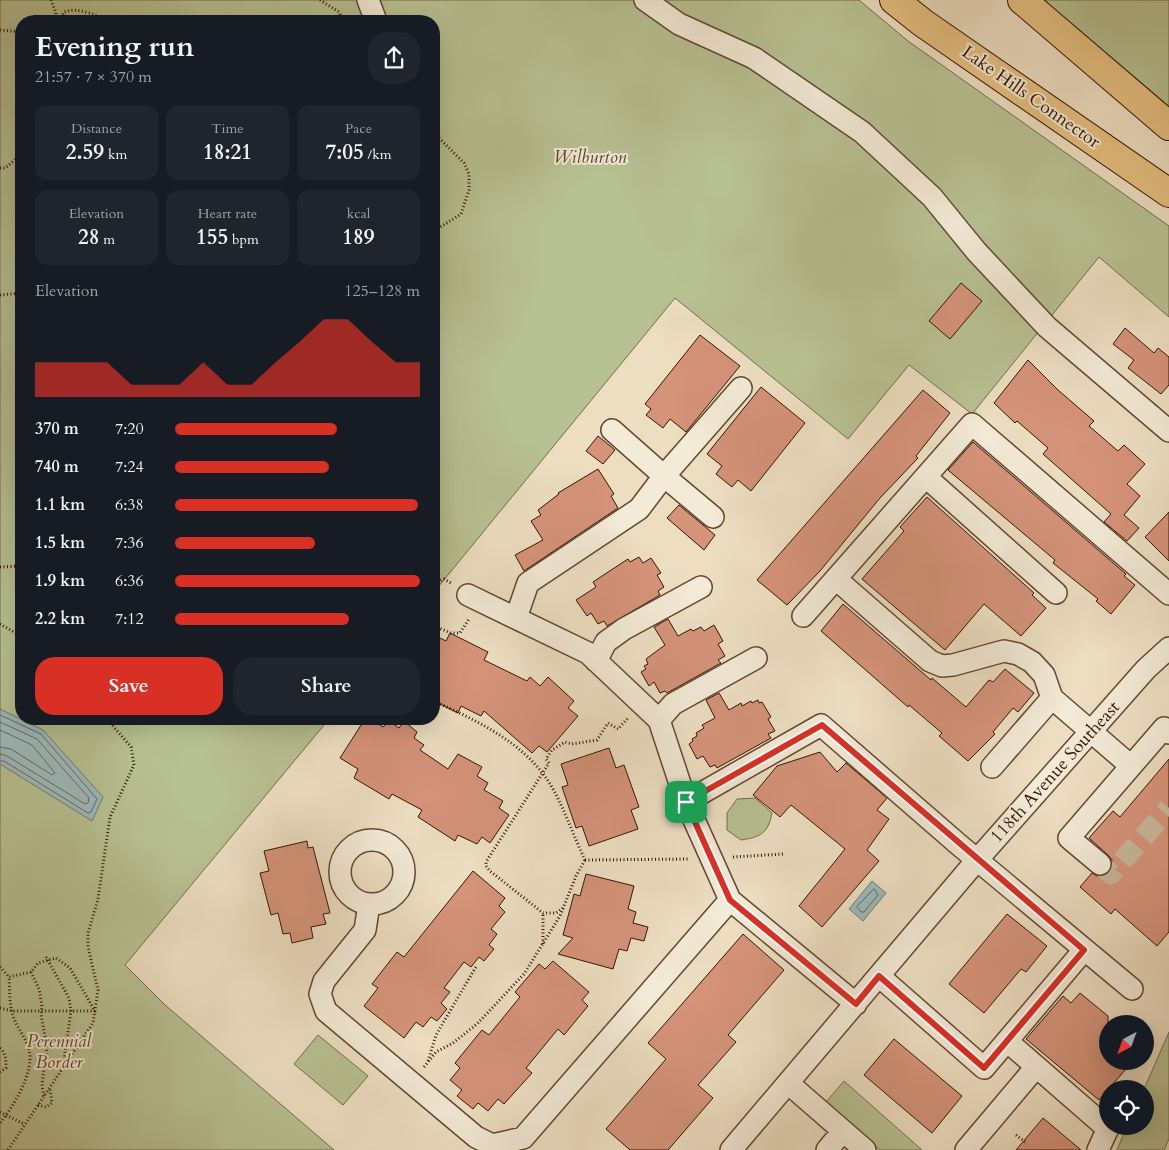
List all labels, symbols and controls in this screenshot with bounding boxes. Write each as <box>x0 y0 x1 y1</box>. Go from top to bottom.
text: Evening run <box>35 28 194 66</box>
button: share <box>368 32 420 84</box>
street label: Lake Hills Connector <box>957 40 1106 154</box>
text: 21:57 · 7 × 370 m <box>35 66 152 88</box>
text: Distance <box>71 119 122 138</box>
text: Time <box>211 119 244 138</box>
text: Pace <box>345 119 372 138</box>
text: 2.59 <box>66 138 104 167</box>
text: 18:21 <box>203 138 252 167</box>
text: 7:05 <box>325 138 364 167</box>
text: km <box>104 145 127 164</box>
text: /km <box>364 145 392 164</box>
park label: Wilburton <box>553 145 627 170</box>
text: Elevation <box>69 204 124 223</box>
text: Heart rate <box>198 204 257 223</box>
text: kcal <box>347 204 370 223</box>
text: 28 <box>78 223 99 252</box>
text: 155 <box>196 223 228 252</box>
text: 189 <box>342 223 375 252</box>
text: m <box>99 230 115 249</box>
text: bpm <box>228 230 259 249</box>
text: Elevation <box>35 280 99 302</box>
text: 125–128 m <box>344 280 420 302</box>
text: 370 m <box>35 418 79 440</box>
text: 7:20 <box>115 418 144 440</box>
text: 740 m <box>35 456 79 478</box>
text: 7:24 <box>115 456 144 478</box>
text: 1.1 km <box>35 494 85 516</box>
text: 6:38 <box>115 494 144 516</box>
text: 1.5 km <box>35 532 85 554</box>
text: 7:36 <box>115 532 144 554</box>
text: 1.9 km <box>35 570 85 592</box>
text: 6:36 <box>115 570 144 592</box>
text: 2.2 km <box>35 608 85 630</box>
text: 7:12 <box>115 608 144 630</box>
button: Save <box>35 657 223 715</box>
button: Share <box>233 657 420 715</box>
street label: 118th Avenue Southeast <box>984 695 1126 848</box>
pin <box>665 781 707 823</box>
icon: arrive <box>672 788 700 816</box>
north arrow <box>1099 1015 1154 1070</box>
map controls <box>1099 1015 1154 1135</box>
park label: Perennial Border <box>27 1029 92 1075</box>
button: locate <box>1099 1080 1154 1135</box>

